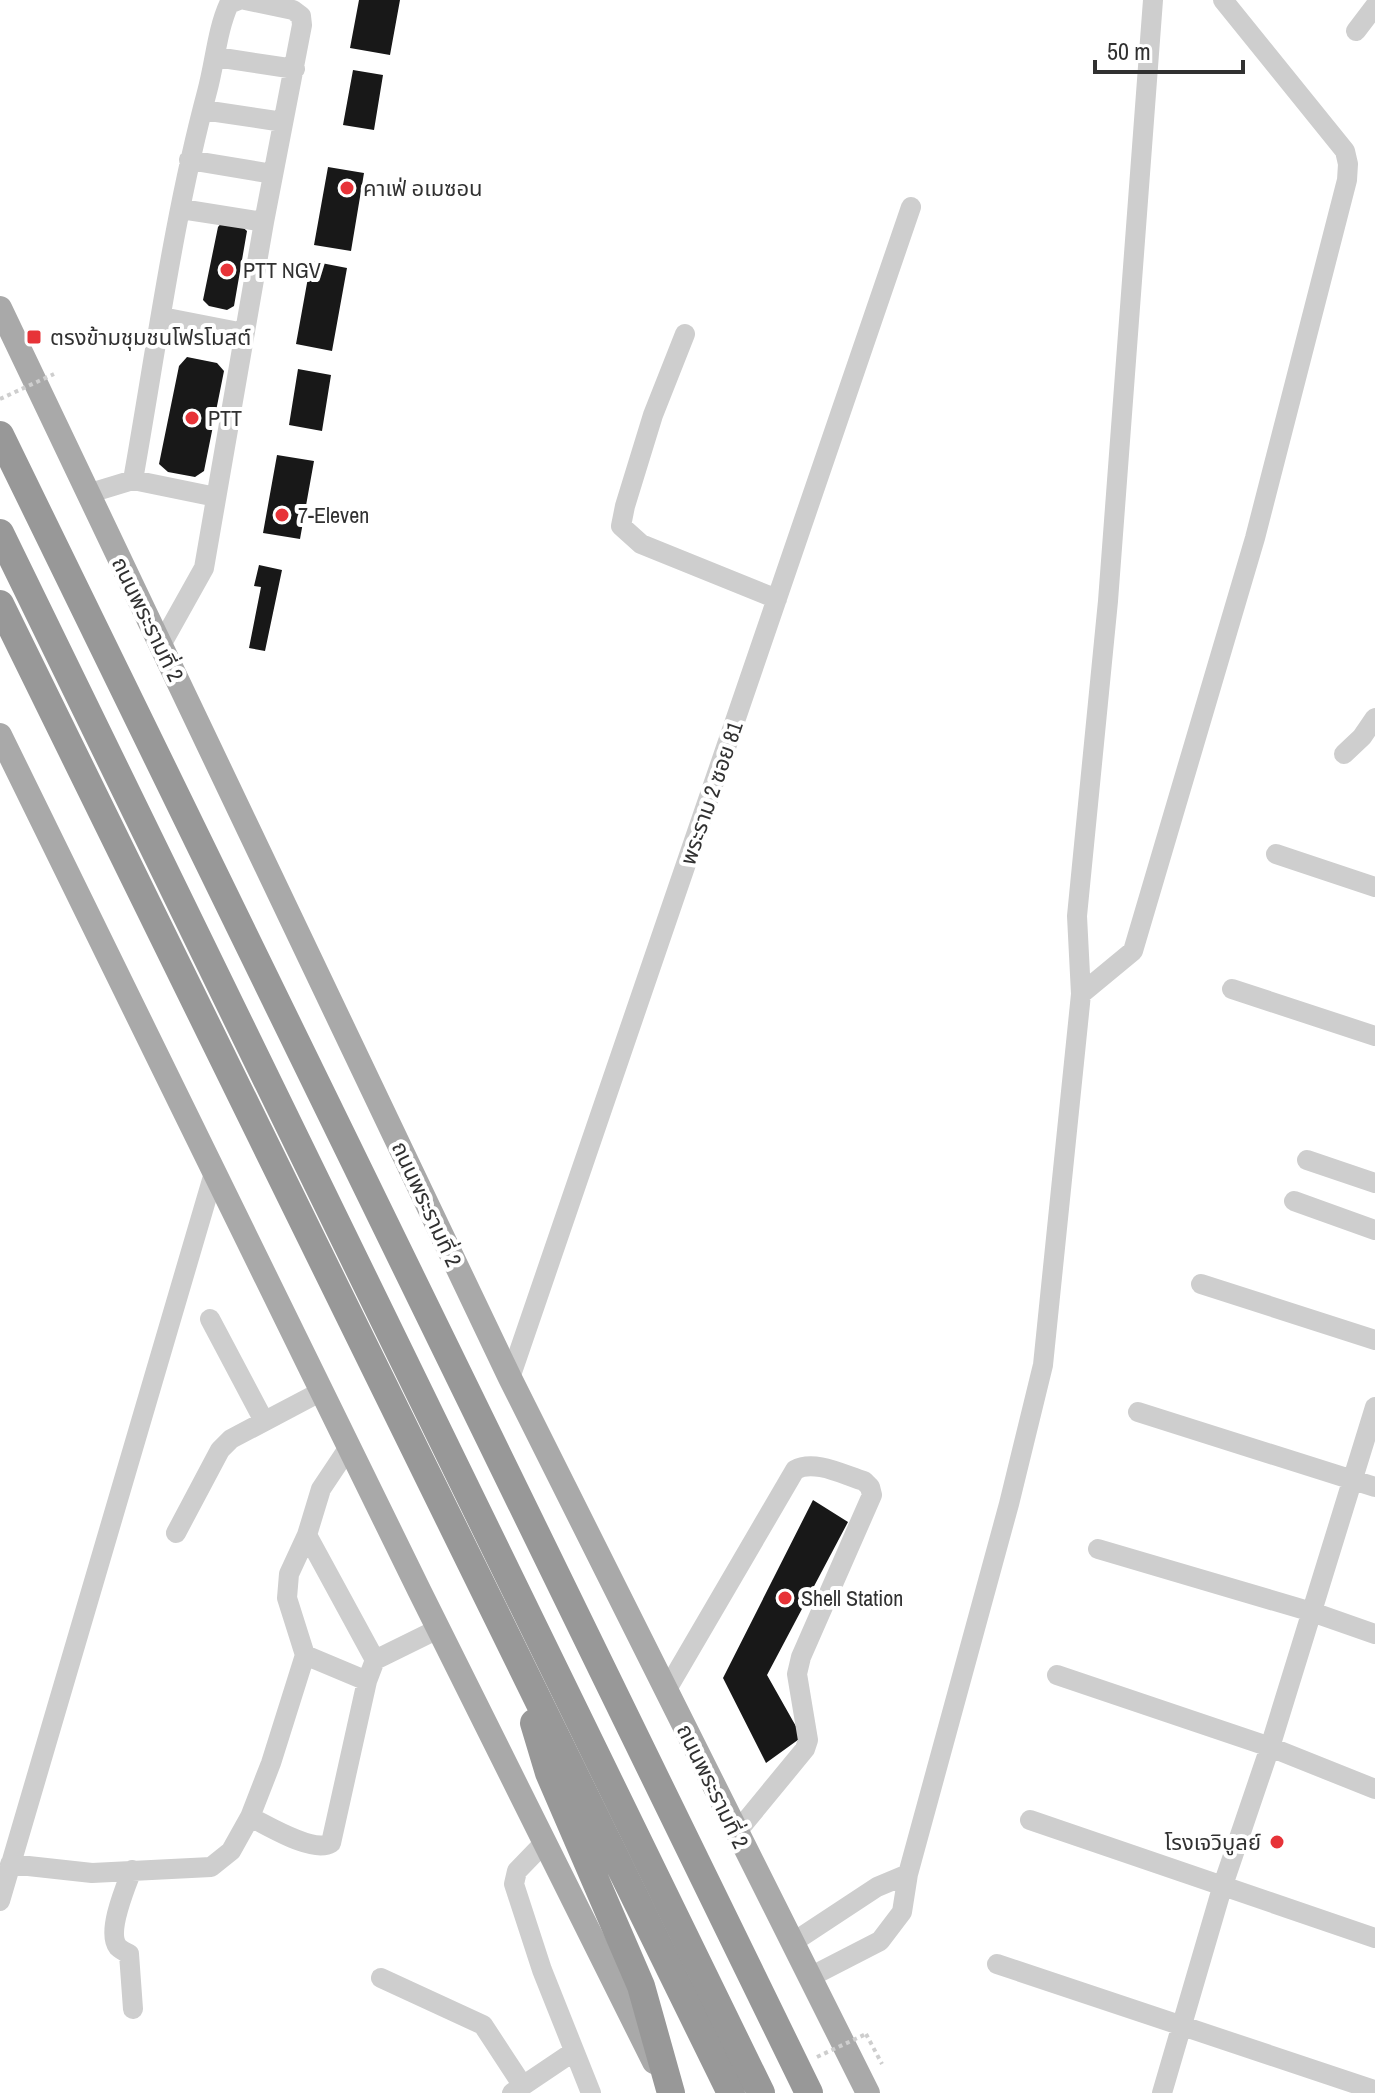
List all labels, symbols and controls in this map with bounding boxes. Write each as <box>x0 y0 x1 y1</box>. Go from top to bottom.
scale bar <box>1095 24 1243 74</box>
text: 50 m <box>1107 35 1151 67</box>
place label: คาเฟ่ อเมซอน <box>363 173 483 203</box>
marker: คาเฟ่ อเมซอน <box>338 179 356 197</box>
place label: PTT NGV <box>243 255 321 285</box>
marker: PTT NGV <box>218 261 236 279</box>
place label: ตรงข้ามชุมชนโฟรโมสต์ <box>50 322 251 352</box>
marker: ตรงข้ามชุมชนโฟรโมสต์ <box>25 328 43 346</box>
place label: PTT <box>208 403 242 433</box>
marker: PTT <box>183 409 201 427</box>
place label: 7-Eleven <box>298 500 369 530</box>
marker: 7-Eleven <box>273 506 291 524</box>
street label: ถนนพระรามที่ 2 <box>105 552 191 686</box>
street label: พระราม 2 ซอย 81 <box>672 717 750 869</box>
street label: ถนนพระรามที่ 2 <box>385 1136 469 1272</box>
place label: Shell Station <box>801 1583 903 1613</box>
marker: Shell Station <box>776 1589 794 1607</box>
street label: ถนนพระรามที่ 2 <box>670 1719 756 1853</box>
place label: โรงเจวิบูลย์ <box>1165 1827 1261 1857</box>
marker: โรงเจวิบูลย์ <box>1268 1833 1286 1851</box>

